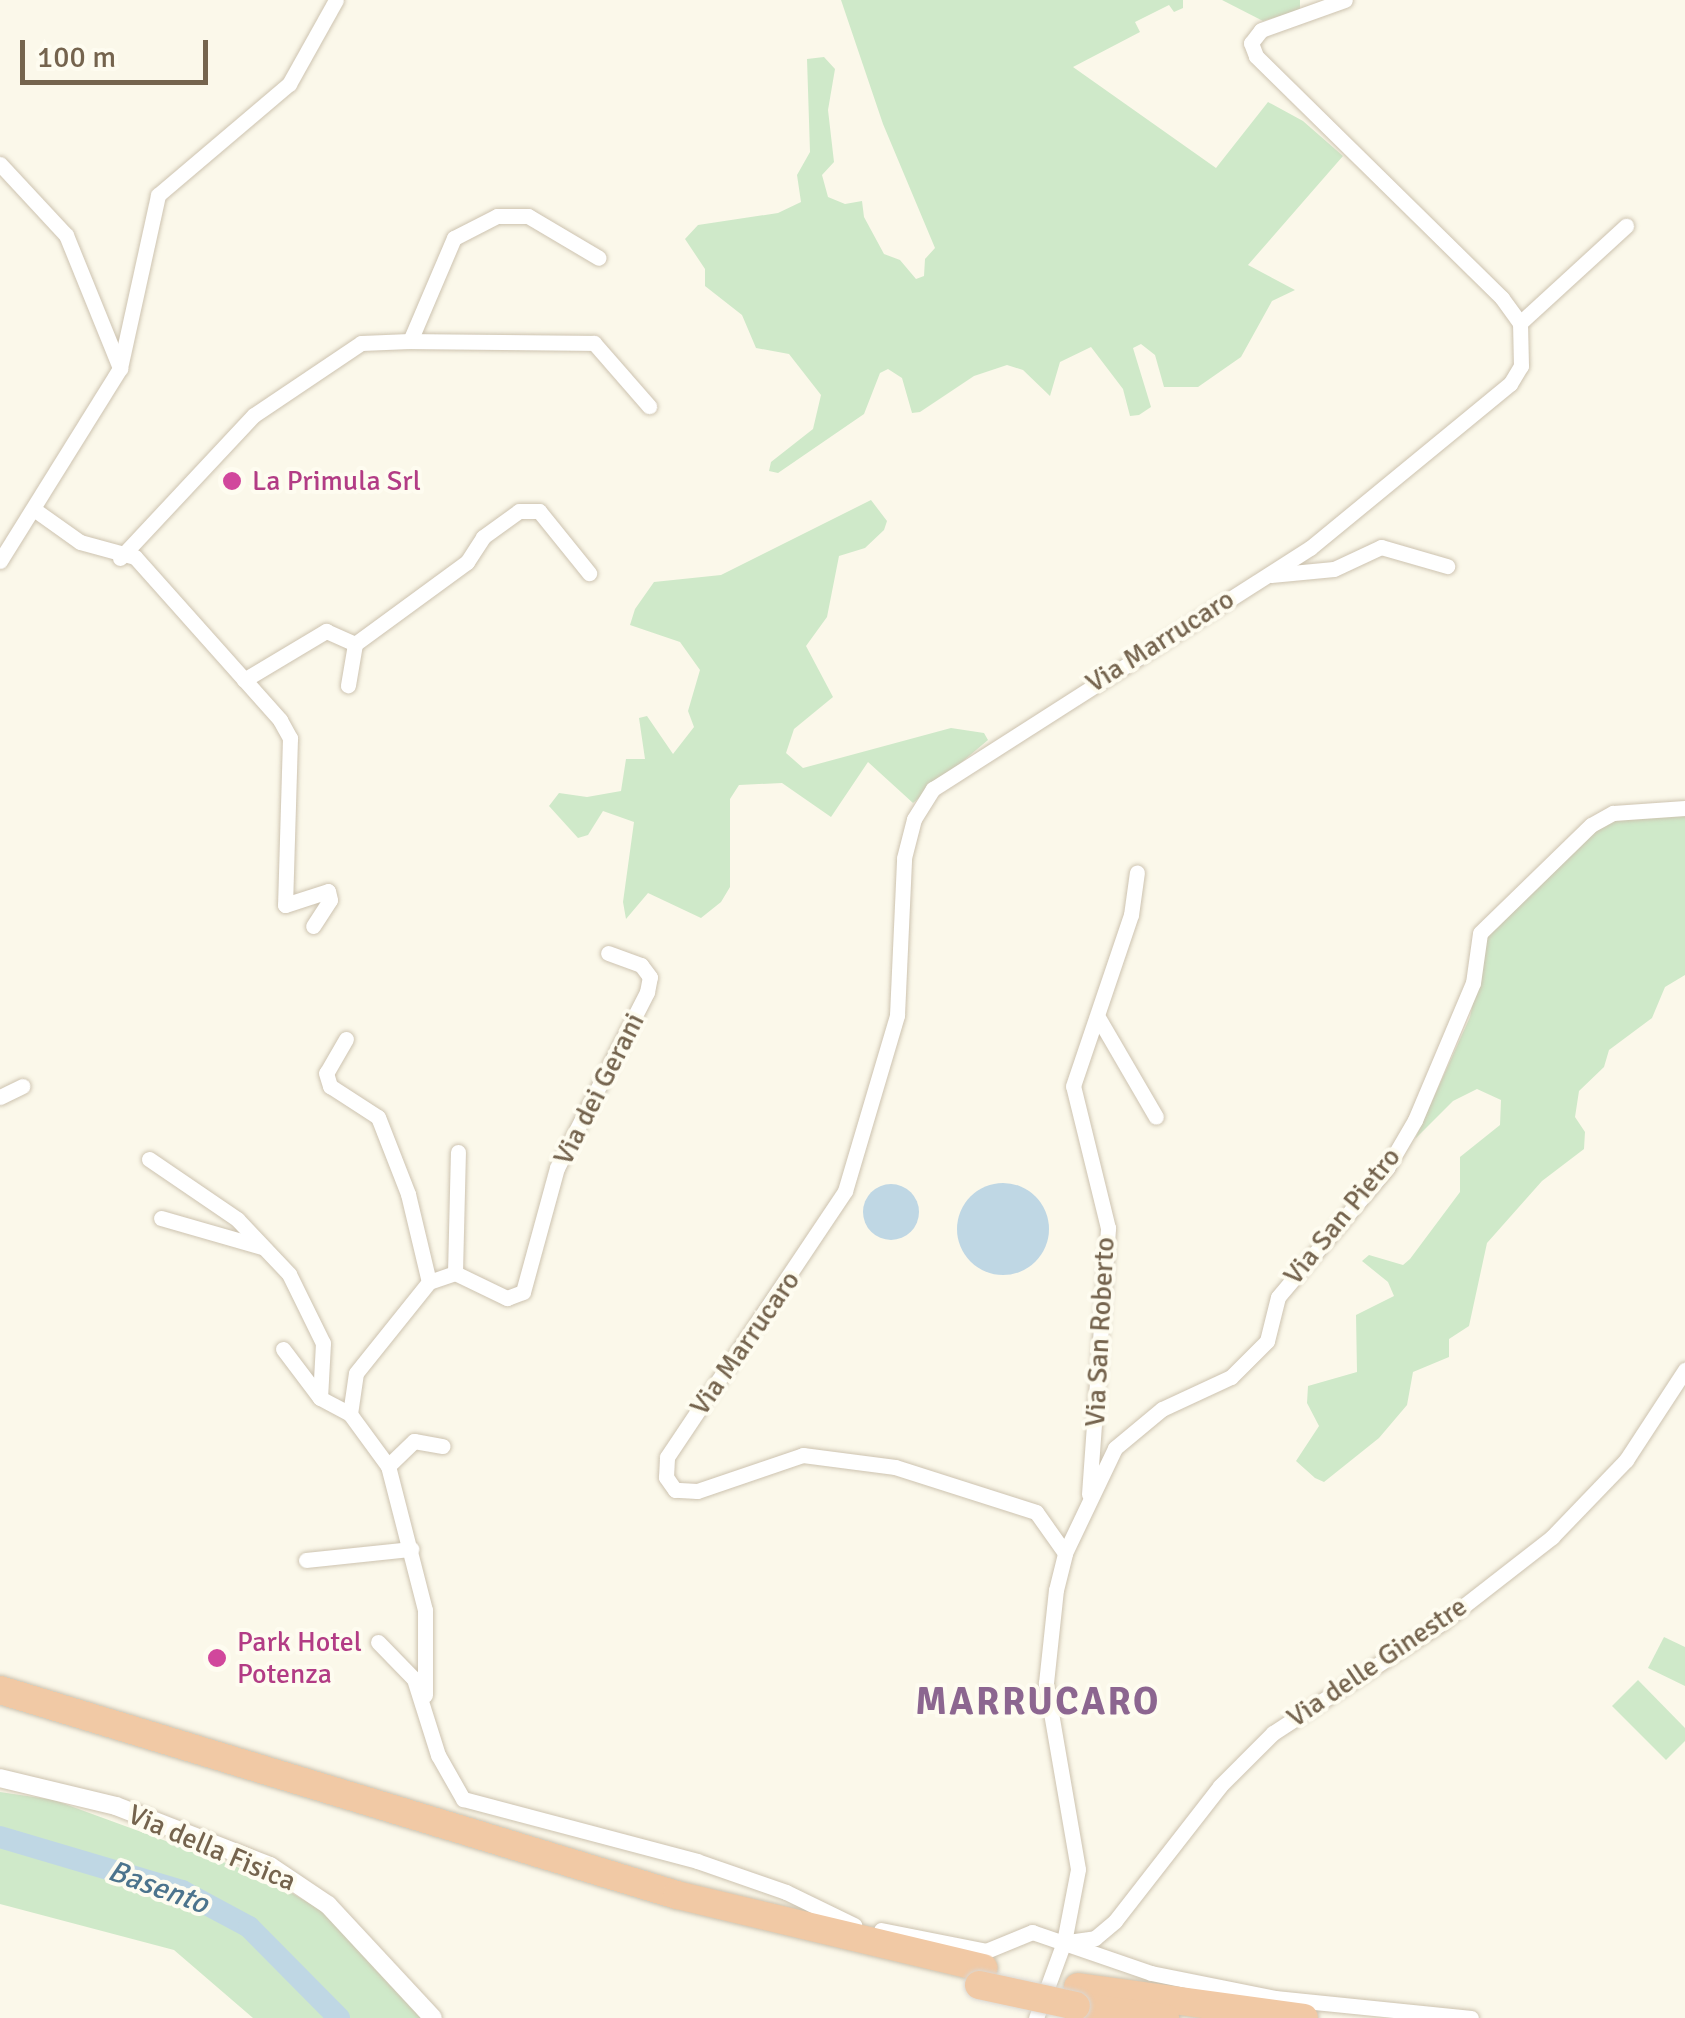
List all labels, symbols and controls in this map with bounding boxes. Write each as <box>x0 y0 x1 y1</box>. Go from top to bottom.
scale bar <box>25 20 212 82</box>
text: 100 m <box>37 39 116 76</box>
place label: La Primula Srl <box>252 464 421 498</box>
marker: La Primula Srl <box>221 470 243 492</box>
street label: Via Marrucaro <box>1080 582 1240 700</box>
street label: Via dei Gerani <box>546 1008 652 1170</box>
street label: Via San Pietro <box>1276 1141 1408 1291</box>
street label: Via San Roberto <box>1078 1236 1122 1428</box>
street label: Via Marrucaro <box>683 1264 807 1422</box>
street label: Via delle Ginestre <box>1281 1589 1473 1735</box>
place label: Park Hotel Potenza <box>237 1625 362 1691</box>
marker: Park Hotel Potenza <box>206 1647 228 1669</box>
district label: MARRUCARO <box>915 1679 1161 1725</box>
street label: Via della Fisica <box>123 1798 301 1898</box>
water label: Basento <box>103 1853 213 1923</box>

